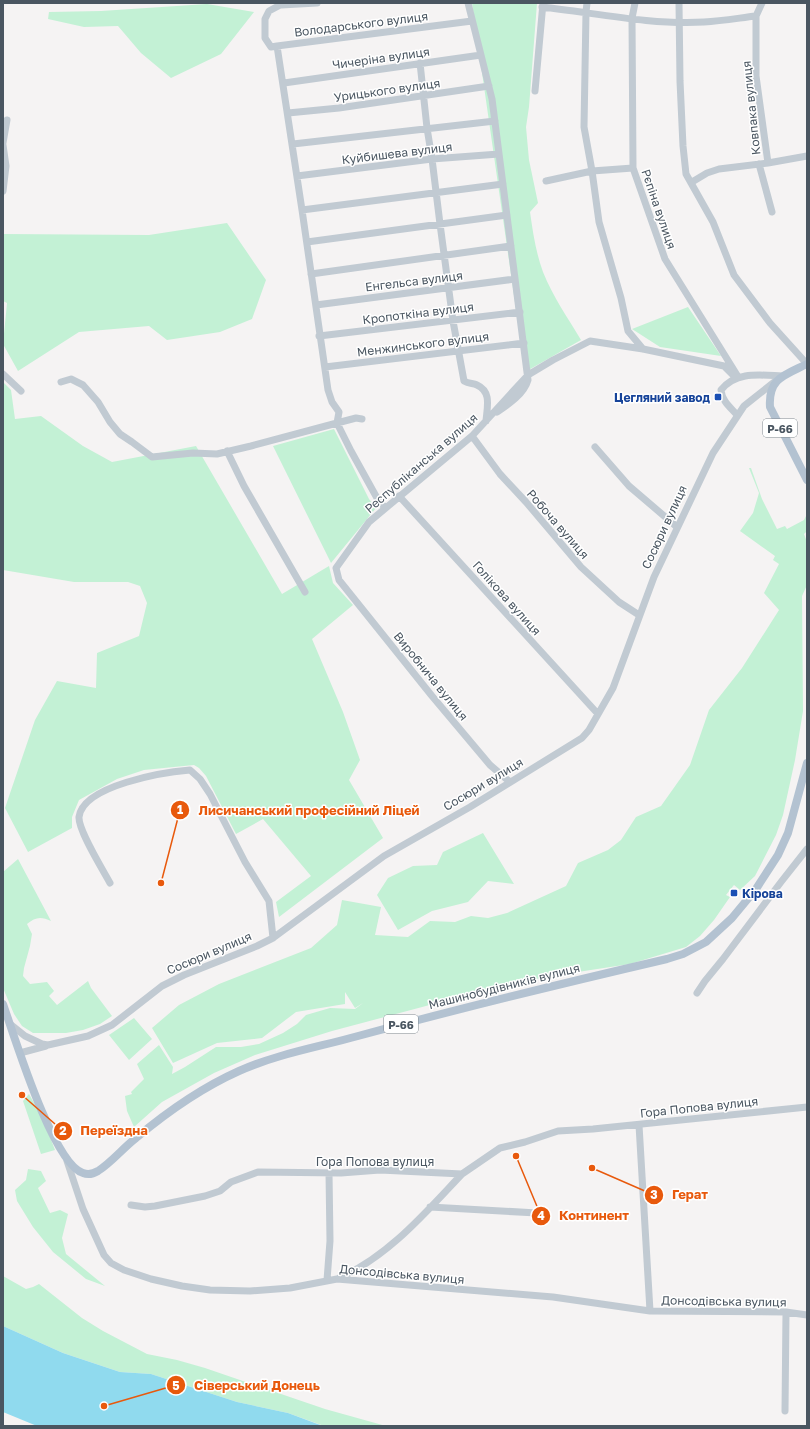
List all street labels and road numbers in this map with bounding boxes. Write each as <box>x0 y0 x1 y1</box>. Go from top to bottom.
street label: Володарського вулиця <box>293 8 429 40</box>
street label: Чичеріна вулиця <box>331 44 431 72</box>
street label: Ковпака вулиця <box>739 60 763 156</box>
street label: Урицького вулиця <box>333 75 441 105</box>
street label: Куйбишева вулиця <box>341 139 453 167</box>
street label: Рєпіна вулиця <box>638 167 680 251</box>
street label: Енгельса вулиця <box>364 268 464 294</box>
street label: Кропоткіна вулиця <box>361 299 475 327</box>
street label: Менжинського вулиця <box>356 328 490 360</box>
street label: Республіканська вулиця <box>362 410 480 516</box>
road number: Р-66 <box>763 419 797 437</box>
street label: Сосюри вулиця <box>638 483 690 571</box>
street label: Робоча вулиця <box>524 486 592 562</box>
street label: Голікова вулиця <box>470 558 544 638</box>
street label: Виробнича вулиця <box>391 629 471 723</box>
street label: Сосюри вулиця <box>440 754 526 814</box>
street label: Сосюри вулиця <box>164 928 254 978</box>
street label: Машинобудівників вулиця <box>427 960 581 1012</box>
road number: Р-66 <box>384 1015 418 1033</box>
street label: Гора Попова вулиця <box>639 1093 759 1121</box>
street label: Гора Попова вулиця <box>316 1154 434 1169</box>
street label: Донсодівська вулиця <box>339 1261 465 1287</box>
street label: Донсодівська вулиця <box>661 1292 787 1310</box>

